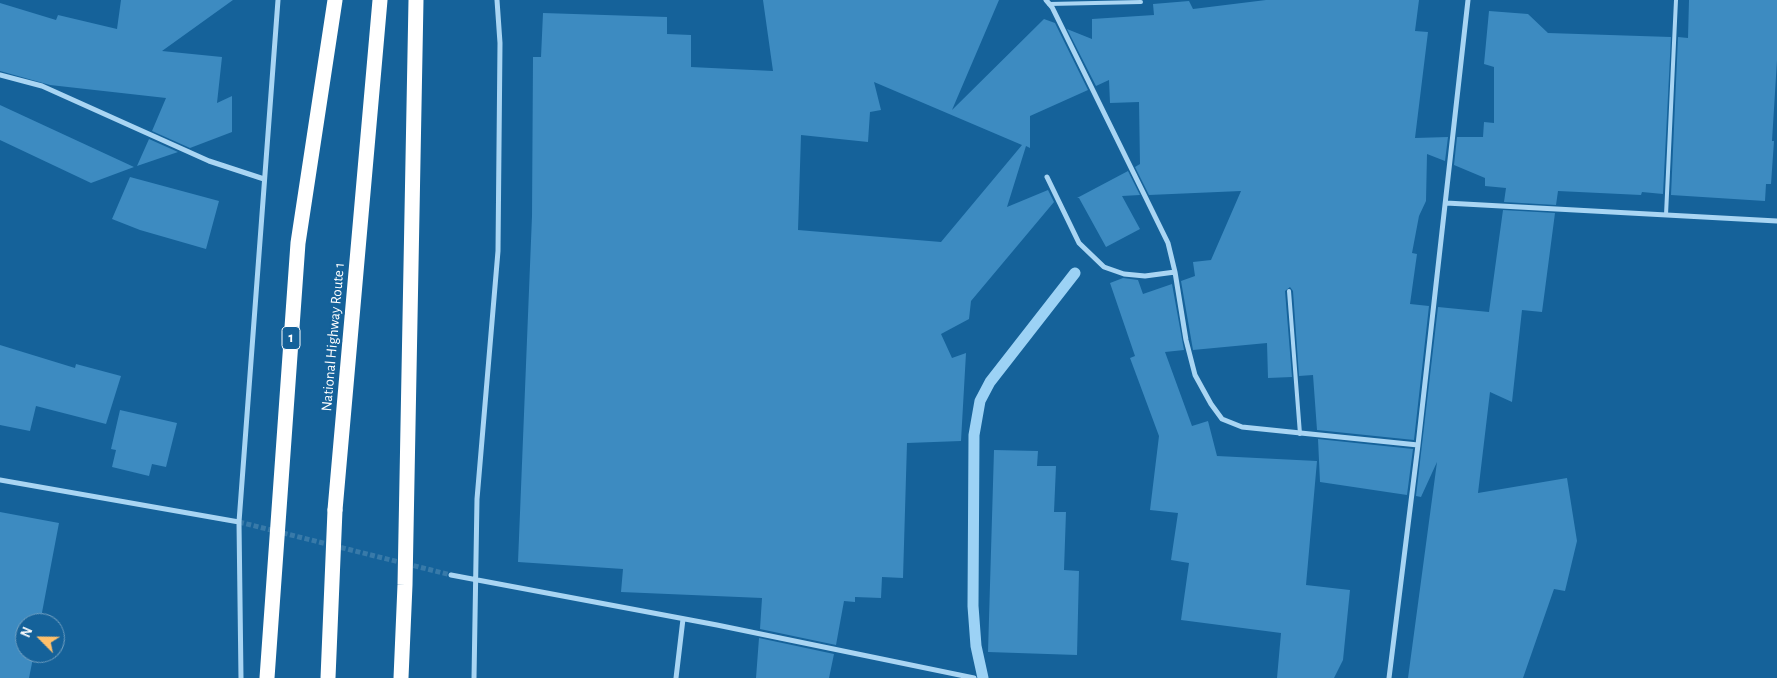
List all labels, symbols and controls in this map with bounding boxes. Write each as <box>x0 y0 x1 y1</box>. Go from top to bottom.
street label: National Highway Route 1 <box>318 262 348 412</box>
road number: 1 <box>282 326 300 349</box>
north arrow <box>15 613 65 663</box>
text: N <box>19 625 35 640</box>

